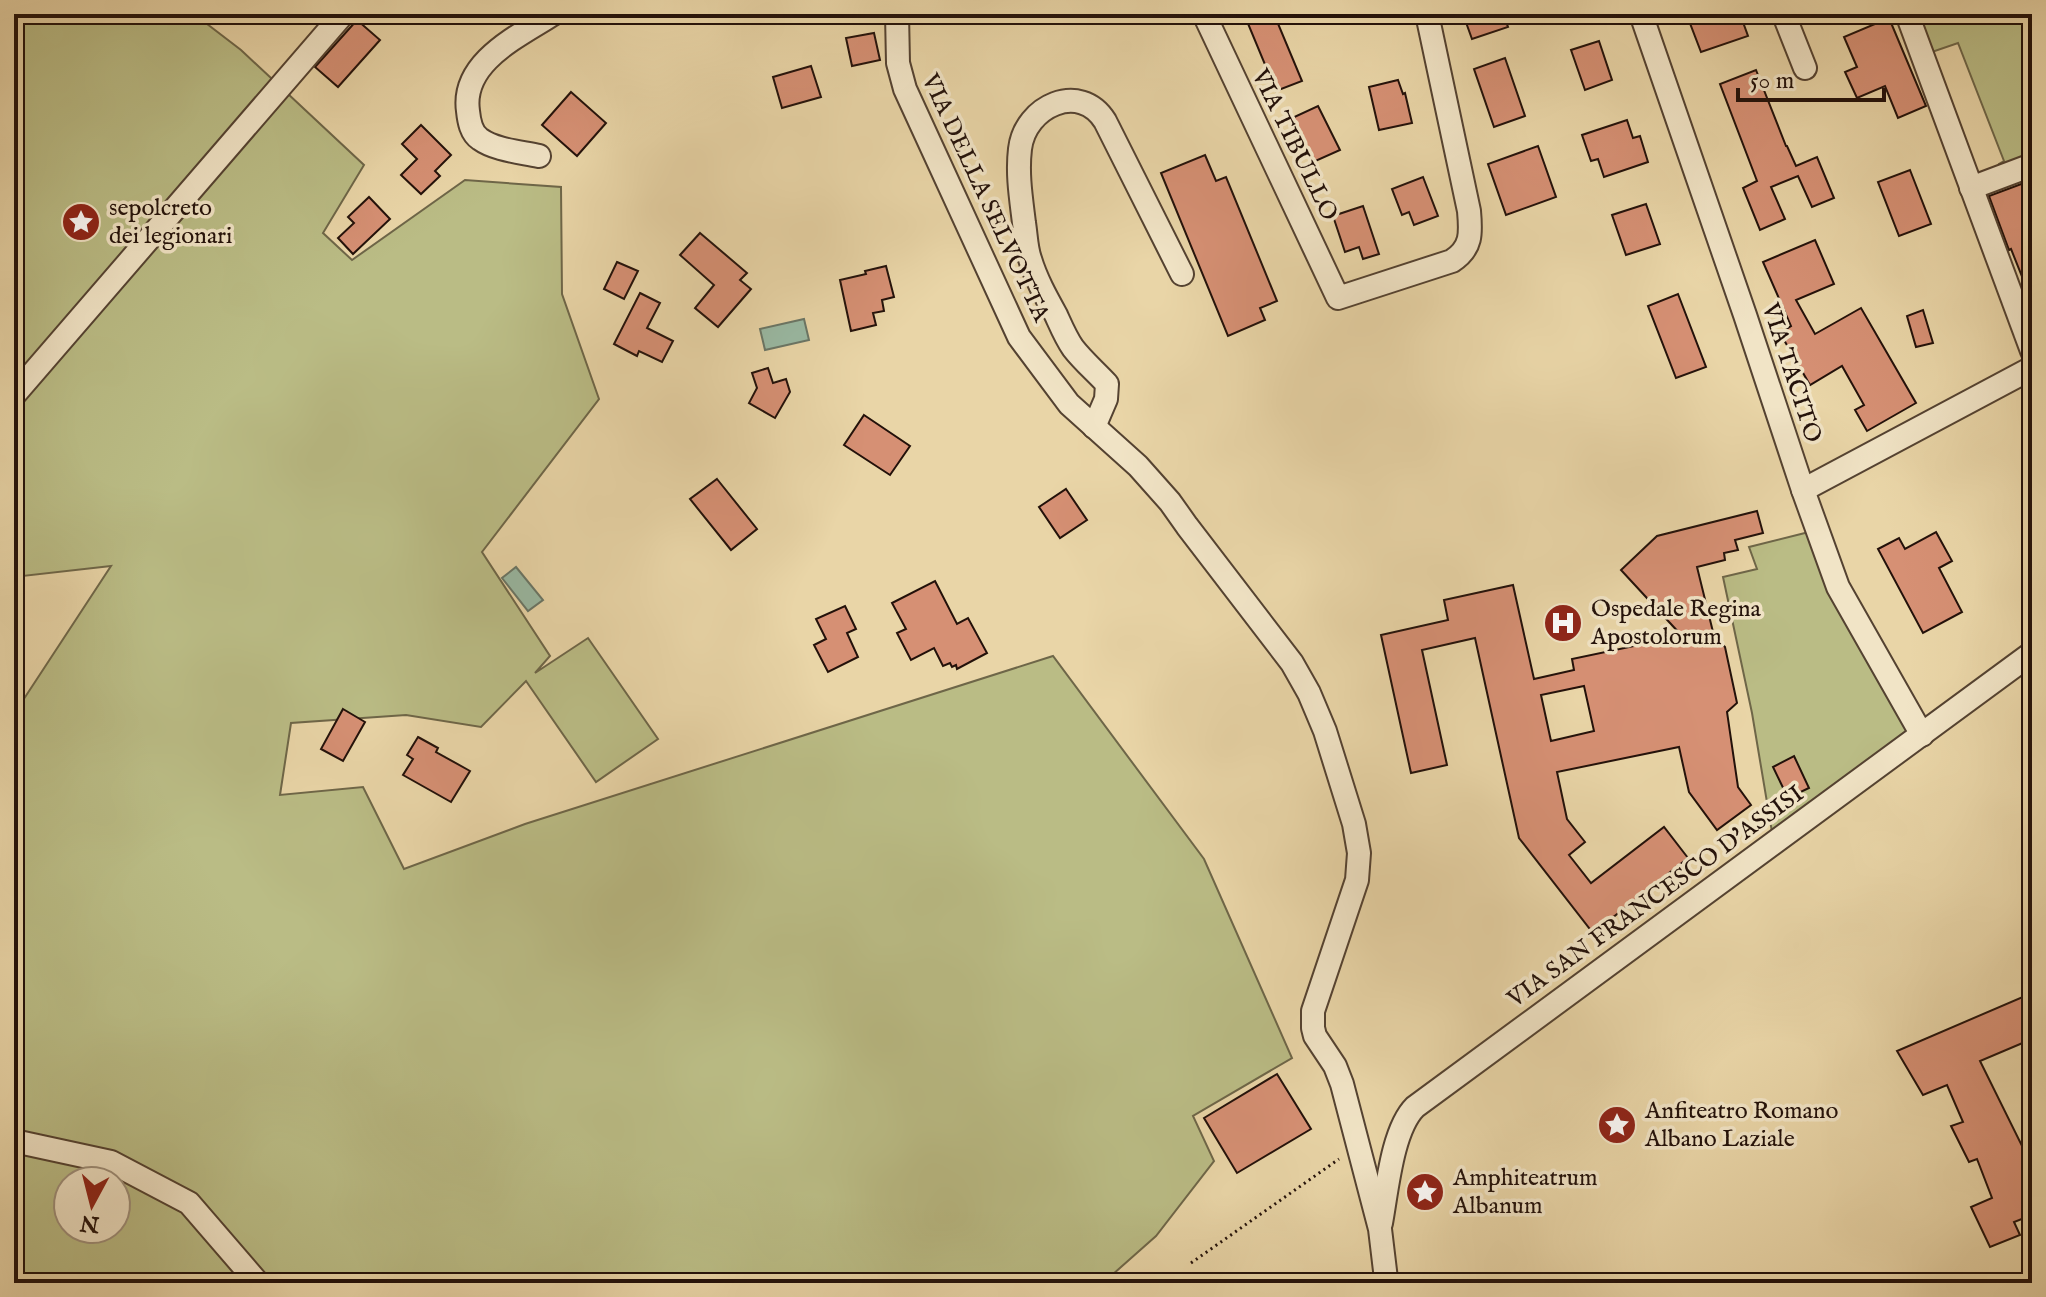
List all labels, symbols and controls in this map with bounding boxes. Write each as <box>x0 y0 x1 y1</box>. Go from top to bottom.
scale bar <box>1738 52 1884 102</box>
street label: VIA TIBULLO <box>1243 63 1344 226</box>
text: 50 m <box>1750 66 1794 97</box>
street label: VIA DELLA SELVOTTA <box>913 68 1056 328</box>
place label: sepolcreto dei legionari <box>109 193 233 252</box>
place icon: sepolcreto dei legionari <box>60 201 102 243</box>
street label: VIA TACITO <box>1754 298 1828 447</box>
place label: Ospedale Regina Apostolorum <box>1590 594 1762 653</box>
hospital icon: Ospedale Regina Apostolorum <box>1542 602 1584 644</box>
street label: VIA SAN FRANCESCO D'ASSISI <box>1501 779 1810 1016</box>
place label: Anfiteatro Romano Albano Laziale <box>1644 1096 1839 1155</box>
place icon: Anfiteatro Romano Albano Laziale <box>1596 1104 1638 1146</box>
place label: Amphiteatrum Albanum <box>1452 1163 1597 1222</box>
north arrow <box>52 1165 132 1245</box>
place icon: Amphiteatrum Albanum <box>1404 1171 1446 1213</box>
text: N <box>79 1208 102 1238</box>

